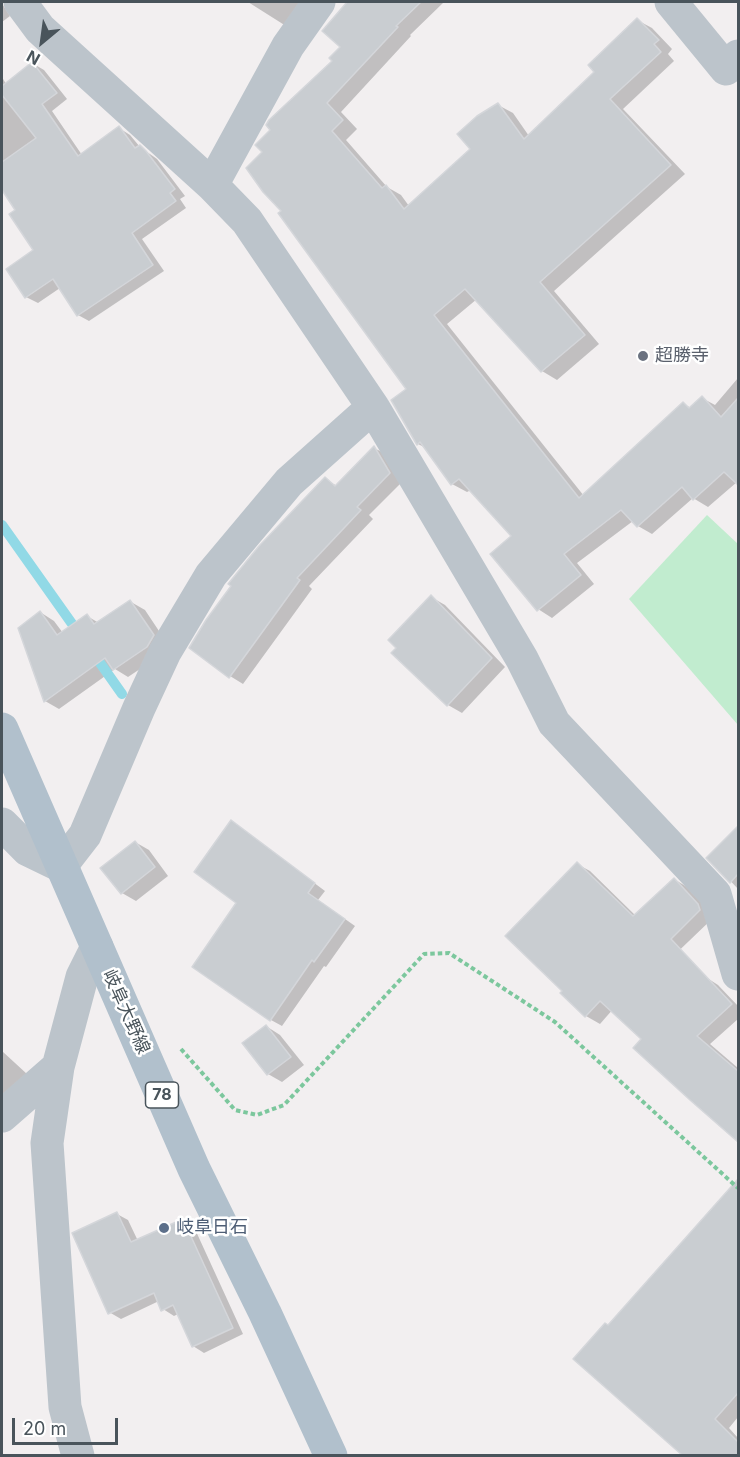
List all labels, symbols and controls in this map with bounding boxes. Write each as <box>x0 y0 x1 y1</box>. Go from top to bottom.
north arrow <box>12 12 72 72</box>
text: N <box>23 46 43 69</box>
place label: 超勝寺 <box>655 345 709 367</box>
marker: 超勝寺 <box>636 349 650 363</box>
street label: 岐阜大野線 <box>98 966 154 1058</box>
road number: 78 <box>146 1082 178 1108</box>
place label: 岐阜日石 <box>176 1217 248 1239</box>
marker: 岐阜日石 <box>157 1221 171 1235</box>
scale bar <box>15 1406 122 1444</box>
text: 20 m <box>23 1418 66 1439</box>

